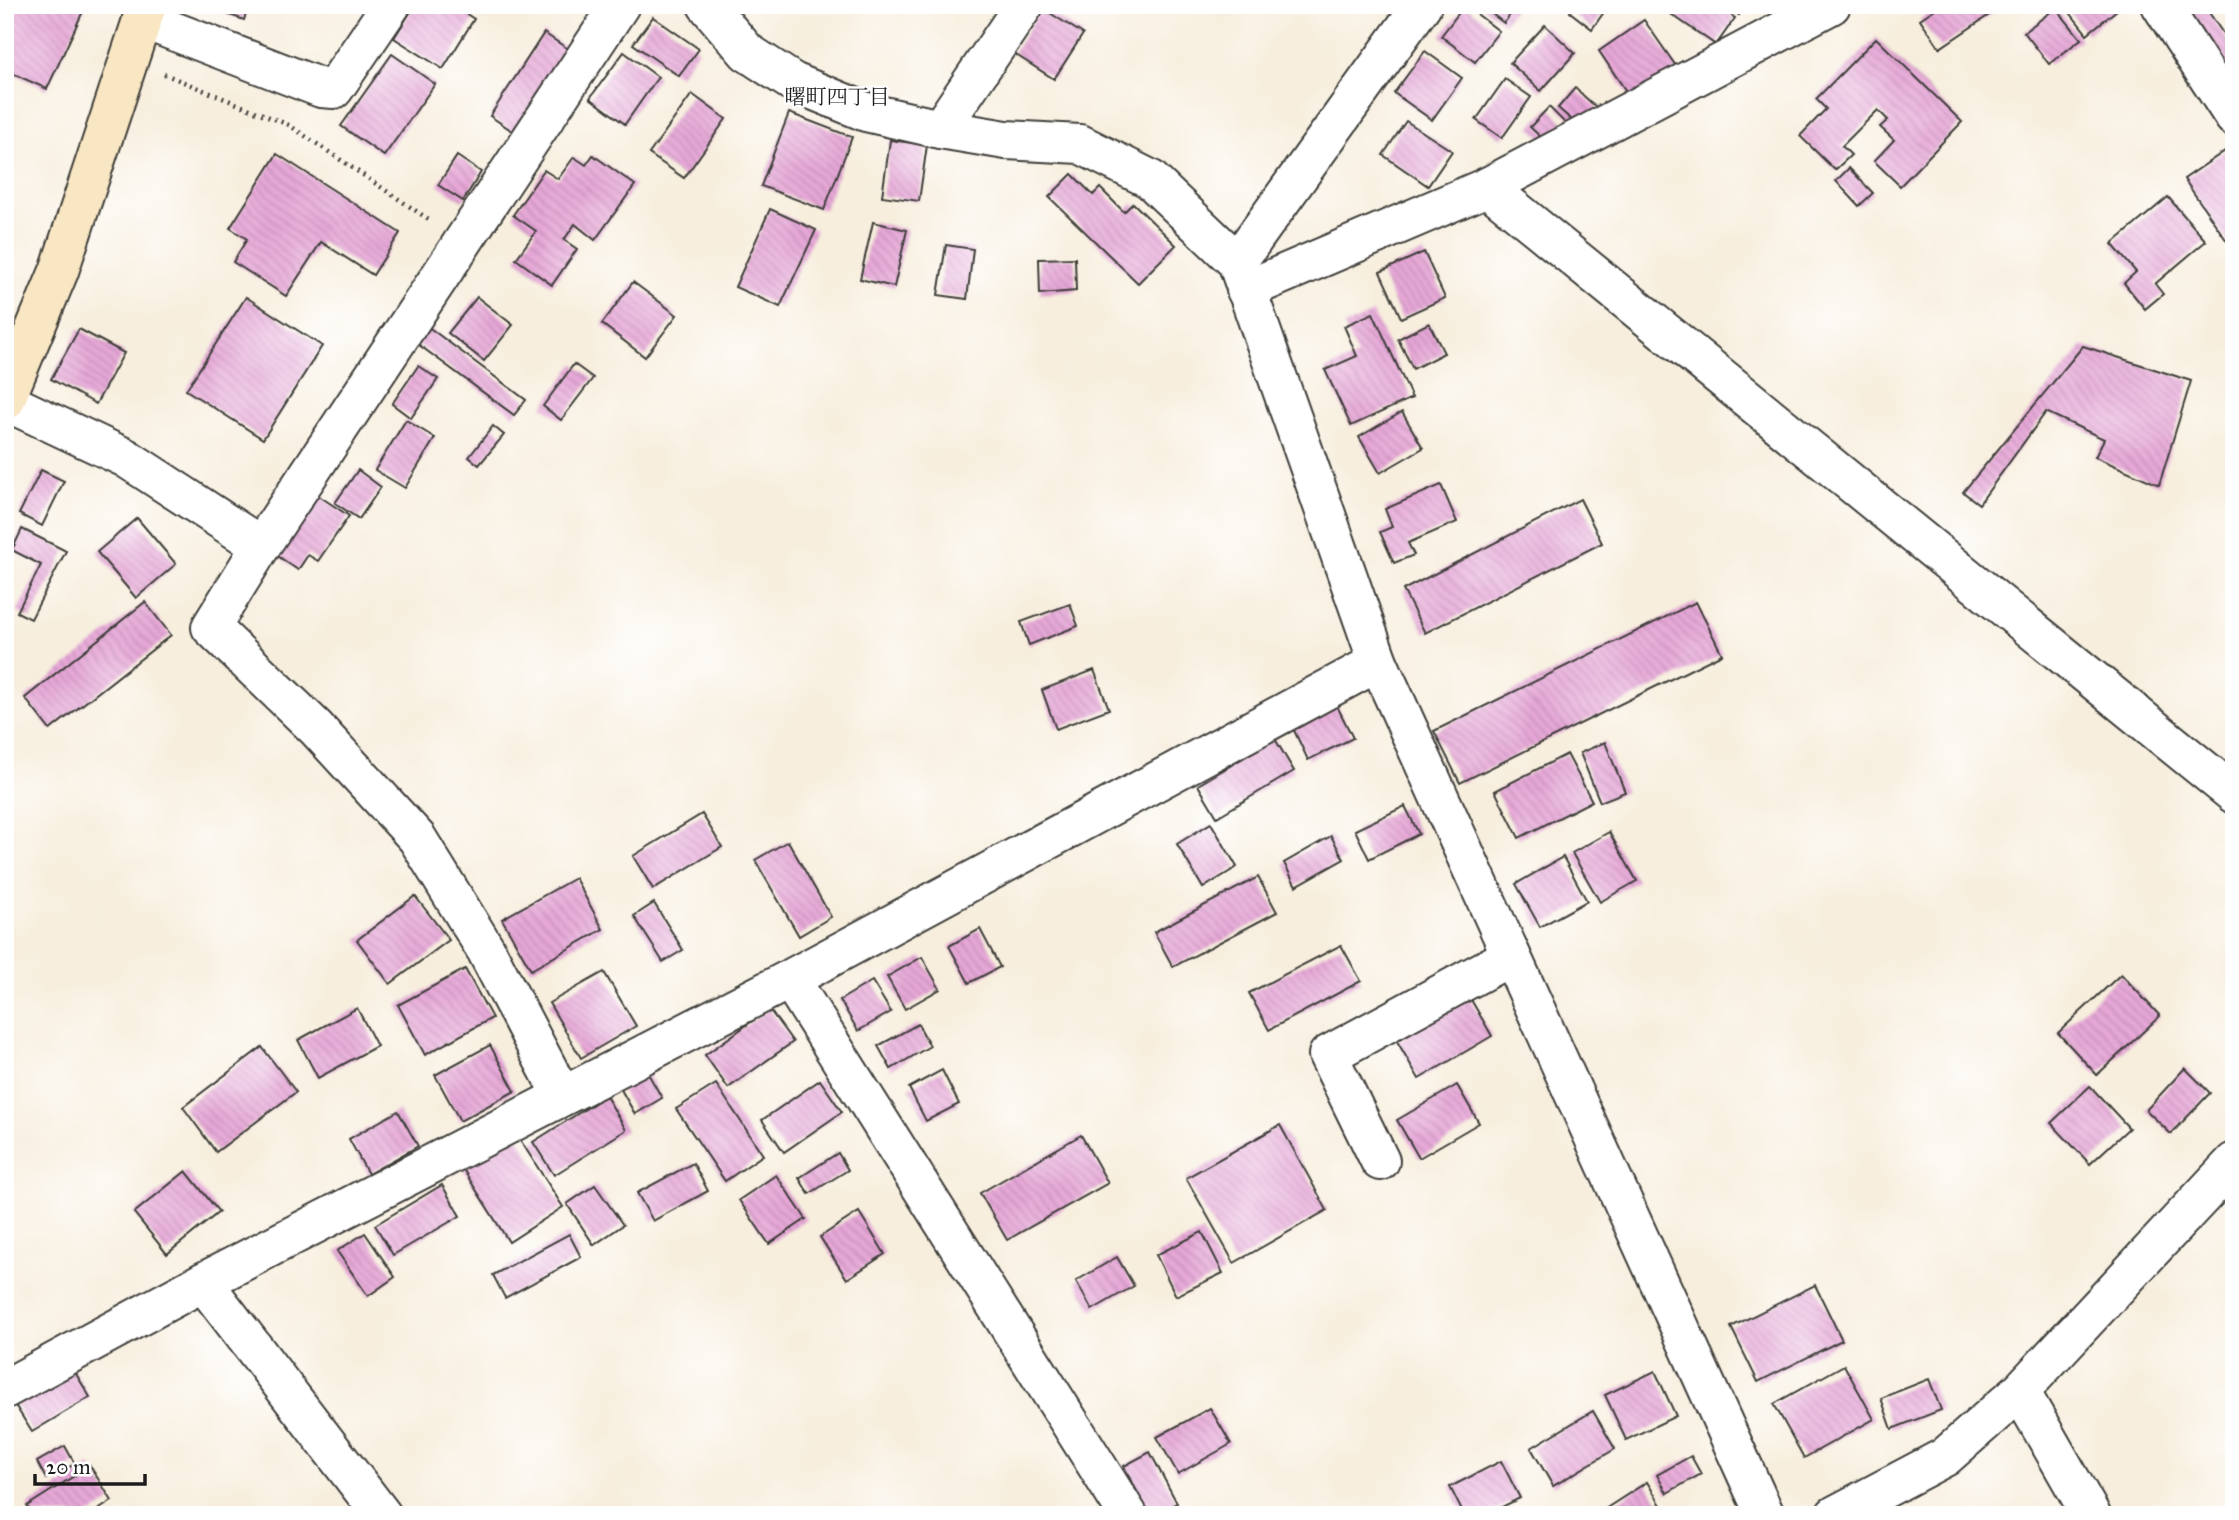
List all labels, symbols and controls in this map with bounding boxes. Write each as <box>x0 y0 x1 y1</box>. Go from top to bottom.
district label: 曙町四丁目 <box>785 84 890 110</box>
scale bar <box>35 1443 145 1487</box>
text: 20 m <box>46 1454 91 1480</box>

